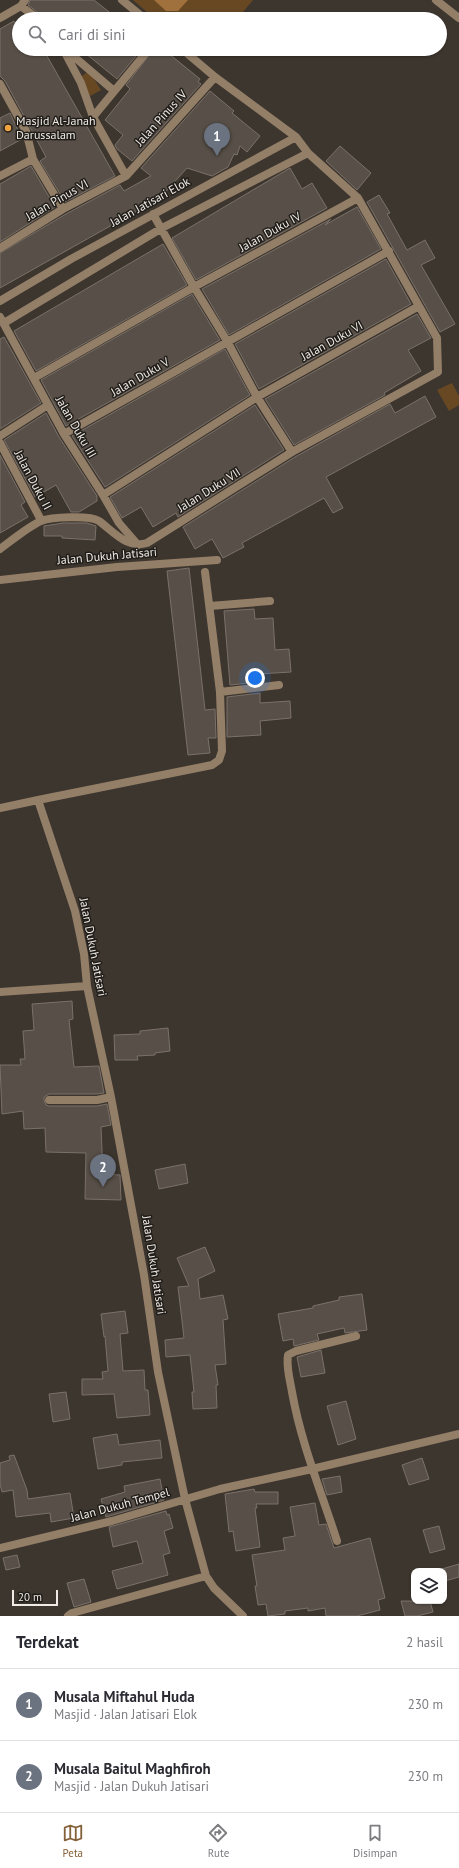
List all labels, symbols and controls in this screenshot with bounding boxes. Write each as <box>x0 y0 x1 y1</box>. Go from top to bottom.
search box <box>12 12 447 56</box>
icon: search <box>26 23 48 45</box>
text: Cari di sini <box>58 25 126 44</box>
street label: Jalan Pinus IV <box>131 86 190 150</box>
place label: Masjid Al-Janah Darussalam <box>16 113 96 142</box>
marker: Masjid Al-Janah Darussalam <box>3 123 13 133</box>
pin: 1 <box>204 123 230 156</box>
street label: Jalan Jatisari Elok <box>106 173 193 230</box>
street label: Jalan Pinus VI <box>22 176 91 224</box>
street label: Jalan Duku IV <box>235 208 304 255</box>
street label: Jalan Duku VI <box>297 317 365 364</box>
street label: Jalan Duku V <box>107 354 172 400</box>
street label: Jalan Duku III <box>52 392 100 460</box>
street label: Jalan Duku II <box>11 446 55 512</box>
street label: Jalan Duku VII <box>173 464 243 516</box>
street label: Jalan Dukuh Jatisari <box>55 544 157 567</box>
your location <box>245 668 265 688</box>
street label: Jalan Dukuh Jatisari <box>76 895 110 997</box>
pin: 2 <box>90 1154 116 1187</box>
street label: Jalan Dukuh Jatisari <box>139 1213 170 1315</box>
street label: Jalan Dukuh Tempel <box>68 1484 171 1525</box>
map controls <box>411 1568 447 1604</box>
button: layers <box>411 1568 447 1604</box>
scale bar <box>12 1588 58 1607</box>
text: 20 m <box>18 1590 42 1604</box>
text: Terdekat <box>16 1631 79 1653</box>
text: 2 hasil <box>406 1634 443 1651</box>
text: Musala Miftahul Huda <box>54 1687 195 1706</box>
text: 1 <box>25 1696 33 1713</box>
text: 230 m <box>408 1696 443 1713</box>
text: Masjid · Jalan Jatisari Elok <box>54 1706 197 1723</box>
text: Musala Baitul Maghfiroh <box>54 1759 211 1778</box>
text: 2 <box>25 1768 33 1785</box>
text: 230 m <box>408 1768 443 1785</box>
text: Masjid · Jalan Dukuh Jatisari <box>54 1778 209 1795</box>
tab: Peta <box>62 1822 84 1860</box>
tab: Rute <box>207 1822 229 1860</box>
tab: Disimpan <box>353 1822 397 1860</box>

